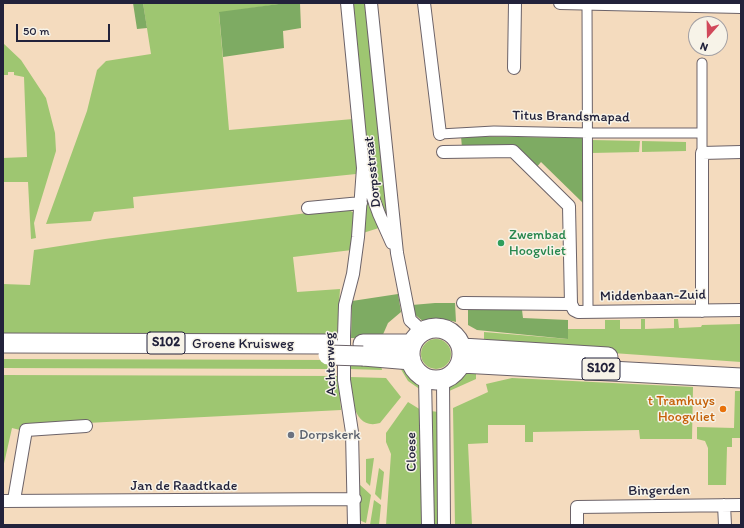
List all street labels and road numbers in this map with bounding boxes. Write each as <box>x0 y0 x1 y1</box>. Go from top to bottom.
street label: Titus Brandsmapad <box>512 108 630 126</box>
street label: Dorpsstraat <box>361 135 385 209</box>
street label: Middenbaan-Zuid <box>600 287 706 305</box>
road number: S102 <box>147 332 185 354</box>
street label: Achterweg <box>321 332 341 396</box>
street label: Groene Kruisweg <box>192 336 294 352</box>
road number: S102 <box>582 358 620 380</box>
street label: Cloese <box>403 432 421 472</box>
street label: Jan de Raadtkade <box>131 478 237 494</box>
street label: Bingerden <box>628 482 690 500</box>

